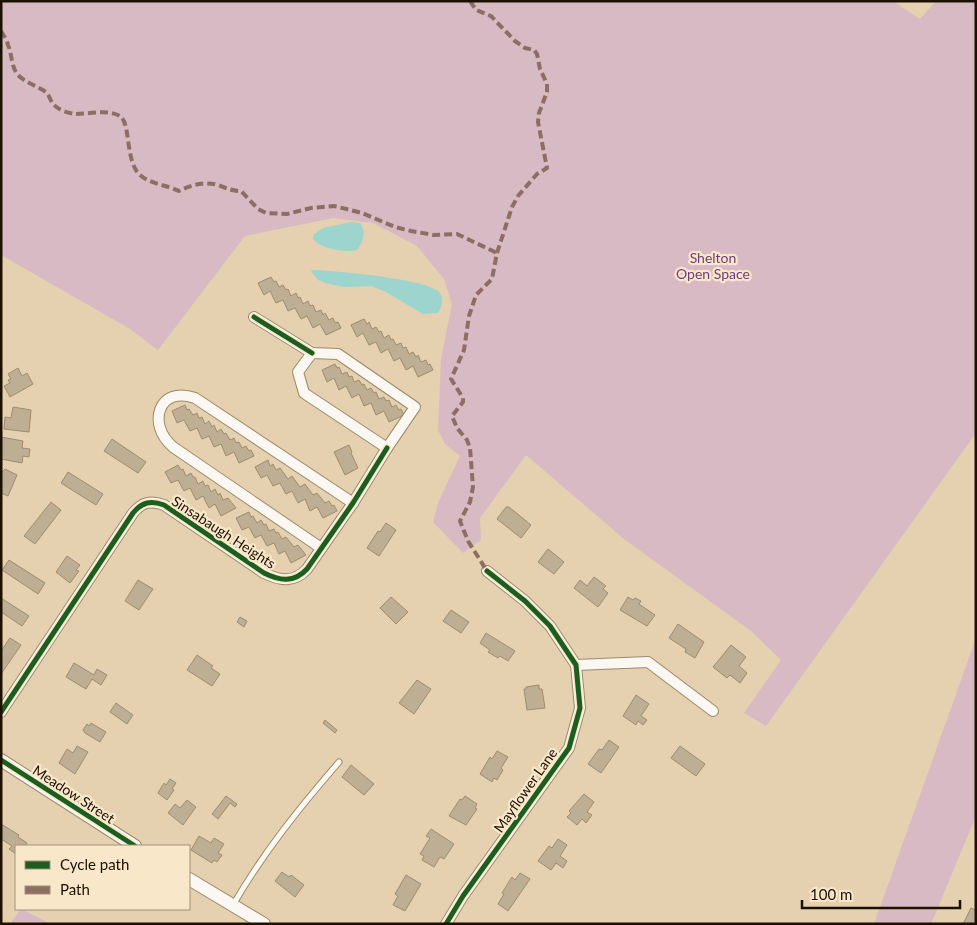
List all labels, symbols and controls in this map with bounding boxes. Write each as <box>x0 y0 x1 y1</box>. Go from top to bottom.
park label: Shelton Open Space <box>676 249 750 282</box>
street label: Sinsabaugh Heights <box>169 492 279 572</box>
street label: Mayflower Lane <box>490 745 560 835</box>
street label: Meadow Street <box>30 761 118 827</box>
legend <box>15 845 190 910</box>
text: Cycle path <box>60 855 129 873</box>
scale bar <box>802 878 960 910</box>
text: Path <box>60 880 90 898</box>
text: 100 m <box>810 885 852 903</box>

